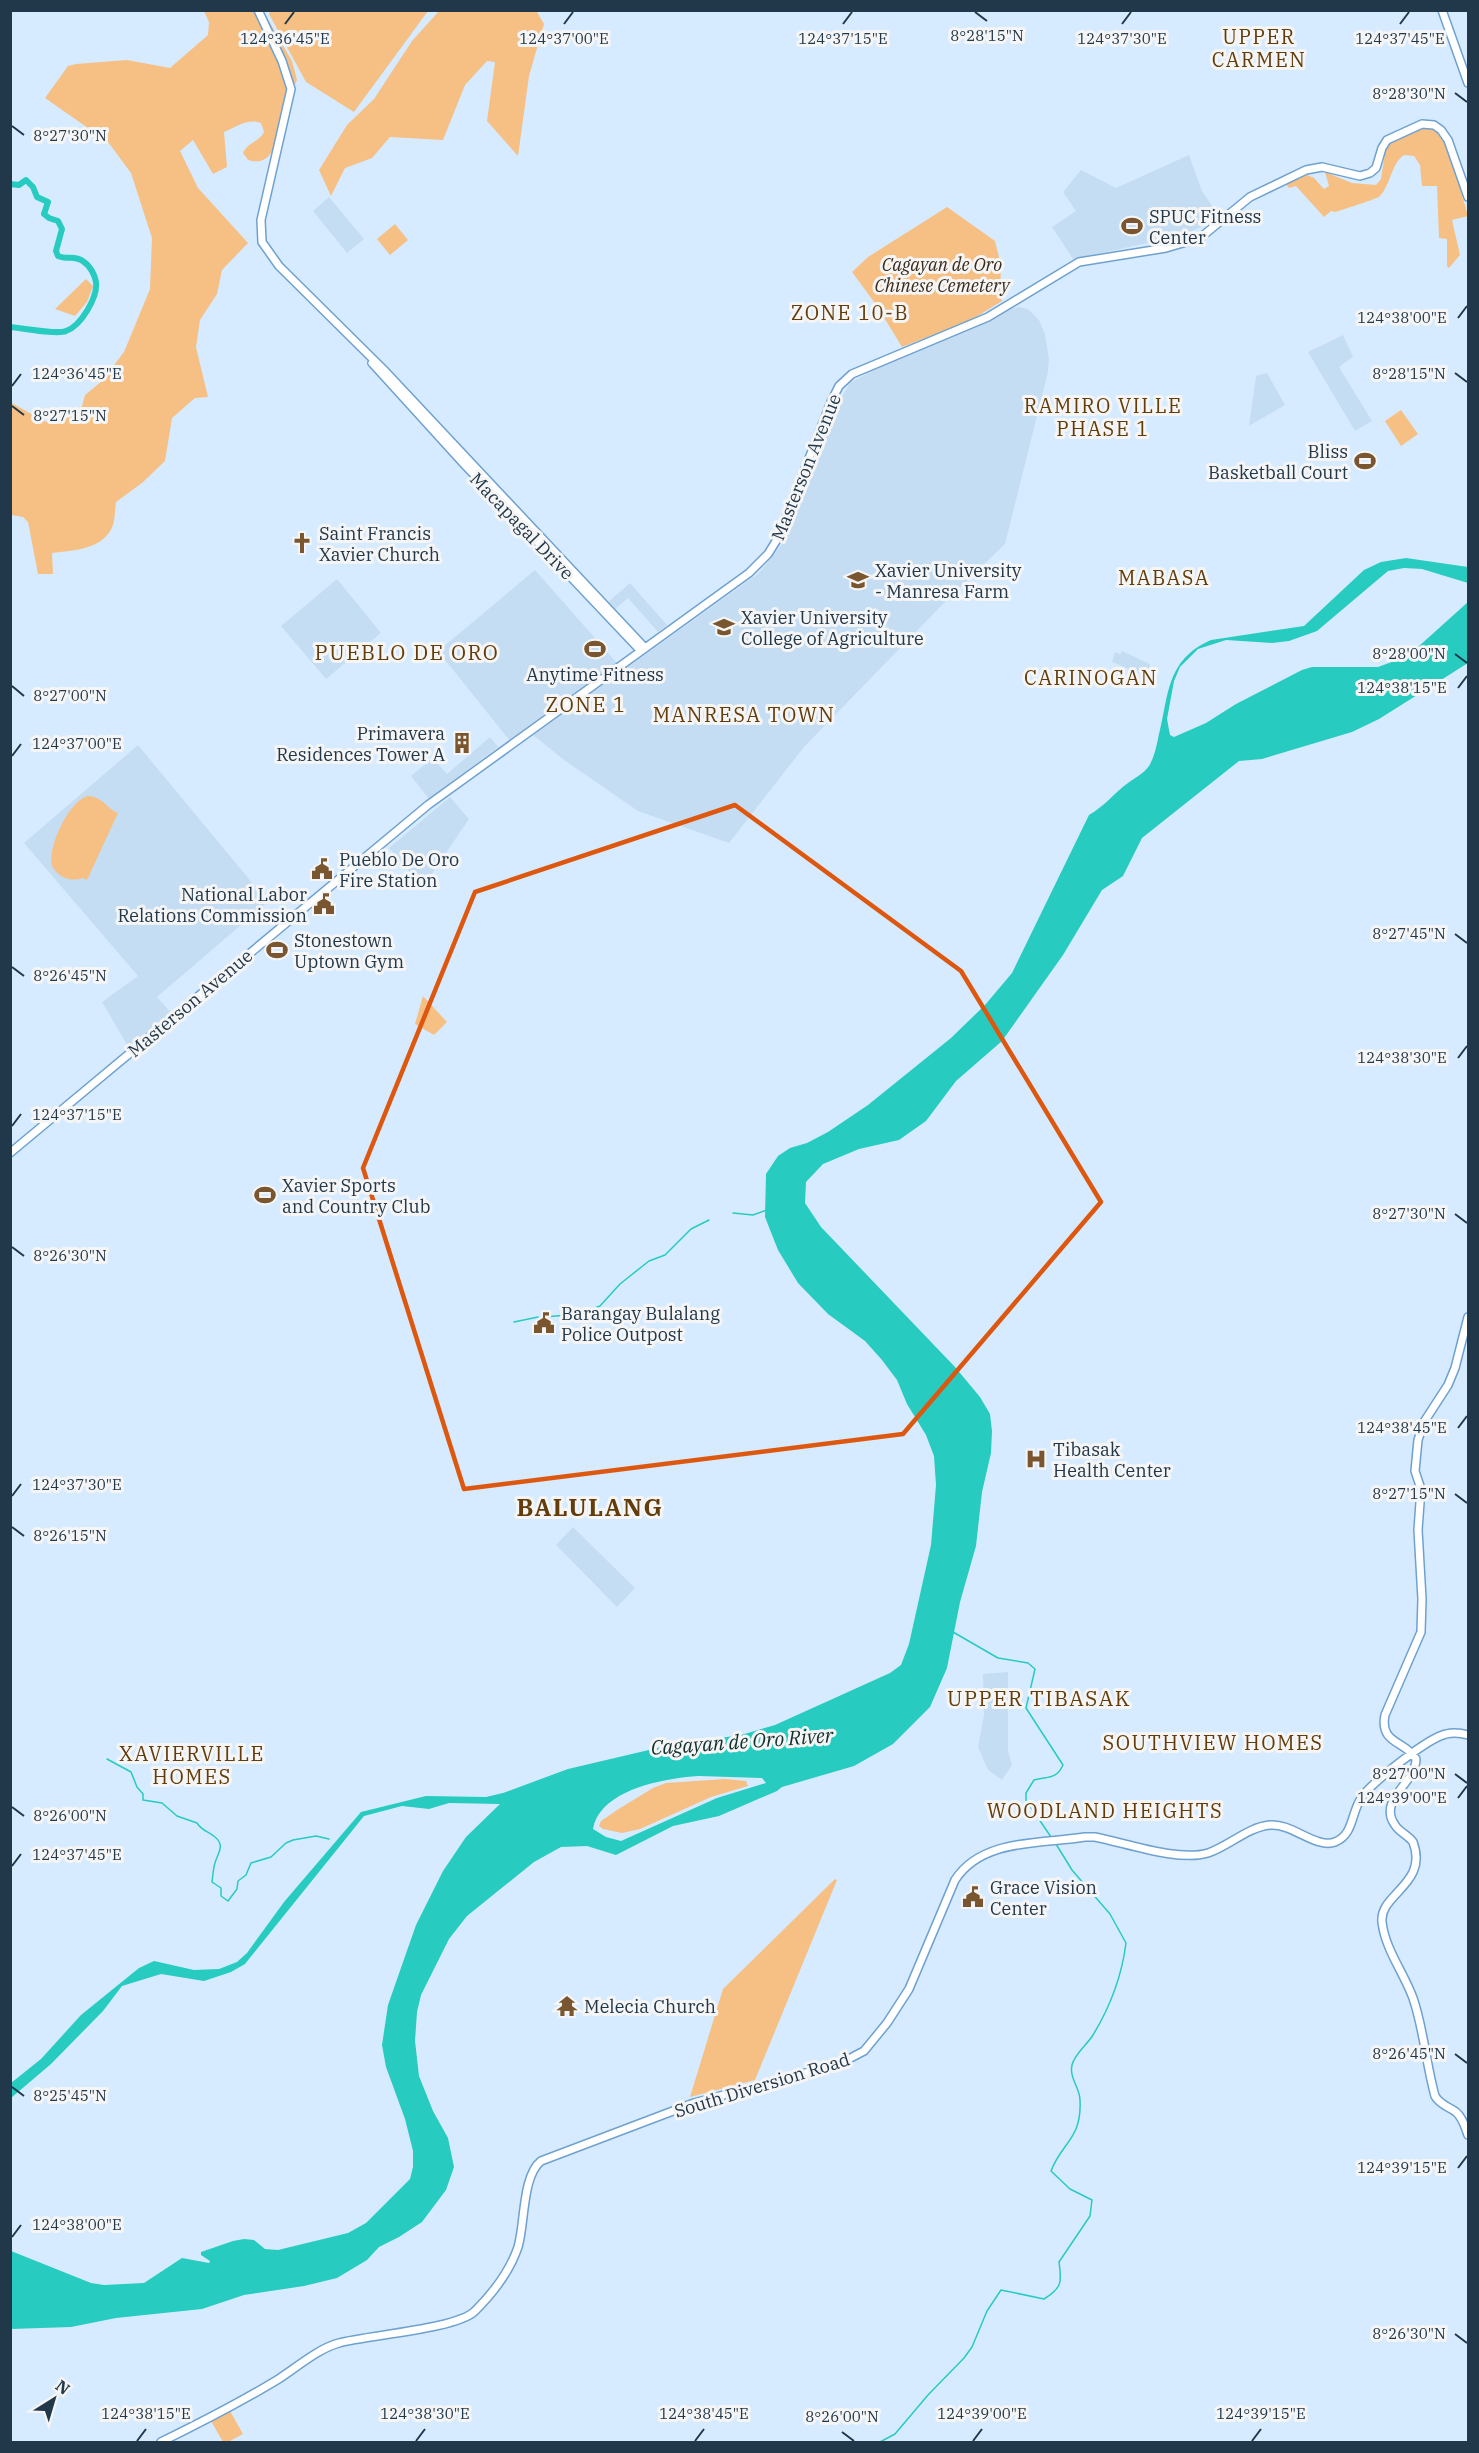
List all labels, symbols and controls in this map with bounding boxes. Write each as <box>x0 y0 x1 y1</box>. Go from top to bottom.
district label: UPPER CARMEN <box>1212 23 1306 73</box>
text: 8°28'15"N <box>950 26 1024 45</box>
text: 124°36'45"E <box>240 29 330 48</box>
text: 124°37'00"E <box>519 29 609 48</box>
text: 124°37'15"E <box>798 29 888 48</box>
text: 124°37'30"E <box>1077 29 1167 48</box>
text: 124°37'45"E <box>1355 29 1445 48</box>
text: 8°28'30"N <box>1372 84 1446 103</box>
text: 8°27'30"N <box>33 126 107 145</box>
place label: SPUC Fitness Center <box>1149 205 1261 249</box>
sports icon: SPUC Fitness Center <box>1120 214 1144 238</box>
park label: Cagayan de Oro Chinese Cemetery <box>874 253 1011 297</box>
district label: ZONE 10-B <box>791 299 909 326</box>
text: 124°38'00"E <box>1357 308 1447 327</box>
text: 124°36'45"E <box>32 364 122 383</box>
text: 8°28'15"N <box>1372 364 1446 383</box>
street label: Masterson Avenue <box>766 390 846 544</box>
district label: RAMIRO VILLE PHASE 1 <box>1024 392 1182 442</box>
text: 8°27'15"N <box>33 406 107 425</box>
place label: Bliss Basketball Court <box>1208 440 1348 484</box>
sports icon: Bliss Basketball Court <box>1353 449 1377 473</box>
street label: Macapagal Drive <box>465 468 579 584</box>
place label: Saint Francis Xavier Church <box>319 522 440 566</box>
church icon: Saint Francis Xavier Church <box>290 531 314 555</box>
place label: Xavier University - Manresa Farm <box>875 559 1022 603</box>
district label: MABASA <box>1118 564 1210 591</box>
school or university icon: Xavier University - Manresa Farm <box>846 568 870 592</box>
place label: Xavier University College of Agriculture <box>741 606 924 650</box>
school or university icon: Xavier University College of Agriculture <box>712 615 736 639</box>
sports icon: Anytime Fitness <box>583 637 607 661</box>
district label: PUEBLO DE ORO <box>315 638 499 666</box>
text: 8°28'00"N <box>1372 644 1446 663</box>
place label: Anytime Fitness <box>526 663 664 686</box>
district label: CARINOGAN <box>1024 664 1158 691</box>
text: 124°38'15"E <box>1357 678 1447 697</box>
text: 8°27'00"N <box>33 686 107 705</box>
district label: ZONE 1 <box>546 691 626 718</box>
district label: MANRESA TOWN <box>653 701 835 728</box>
place label: Primavera Residences Tower A <box>276 722 446 766</box>
building icon: Primavera Residences Tower A <box>450 731 474 755</box>
text: 124°37'00"E <box>32 734 122 753</box>
place label: Pueblo De Oro Fire Station <box>339 848 459 892</box>
public building icon: Pueblo De Oro Fire Station <box>310 857 334 881</box>
place label: National Labor Relations Commission <box>117 883 307 927</box>
public building icon: National Labor Relations Commission <box>312 892 336 916</box>
text: 8°27'45"N <box>1372 924 1446 943</box>
place label: Stonestown Uptown Gym <box>294 929 404 973</box>
sports icon: Stonestown Uptown Gym <box>265 938 289 962</box>
street label: Masterson Avenue <box>123 944 257 1062</box>
text: 8°26'45"N <box>33 966 107 985</box>
text: 124°38'30"E <box>1357 1048 1447 1067</box>
text: 124°37'15"E <box>32 1105 122 1124</box>
place label: Xavier Sports and Country Club <box>282 1174 430 1218</box>
sports icon: Xavier Sports and Country Club <box>253 1183 277 1207</box>
text: 8°27'30"N <box>1372 1204 1446 1223</box>
text: 8°26'30"N <box>33 1246 107 1265</box>
place label: Barangay Bulalang Police Outpost <box>561 1302 720 1346</box>
public building icon: Barangay Bulalang Police Outpost <box>532 1311 556 1335</box>
text: 124°38'45"E <box>1357 1418 1447 1437</box>
place label: Tibasak Health Center <box>1053 1438 1171 1482</box>
hospital icon: Tibasak Health Center <box>1024 1447 1048 1471</box>
text: 124°37'30"E <box>32 1475 122 1494</box>
text: 8°27'15"N <box>1372 1484 1446 1503</box>
district label: BALULANG <box>516 1491 664 1523</box>
text: 8°26'15"N <box>33 1526 107 1545</box>
district label: UPPER TIBASAK <box>947 1684 1131 1712</box>
water label: Cagayan de Oro River <box>650 1721 836 1761</box>
district label: SOUTHVIEW HOMES <box>1102 1729 1324 1756</box>
district label: XAVIERVILLE HOMES <box>119 1740 265 1790</box>
text: 8°27'00"N <box>1372 1764 1446 1783</box>
text: 124°39'00"E <box>1357 1788 1447 1807</box>
district label: WOODLAND HEIGHTS <box>987 1797 1223 1824</box>
text: 8°26'00"N <box>33 1806 107 1825</box>
text: 124°37'45"E <box>32 1845 122 1864</box>
place label: Grace Vision Center <box>990 1876 1097 1920</box>
public building icon: Grace Vision Center <box>961 1885 985 1909</box>
temple icon: Melecia Church <box>555 1994 579 2018</box>
place label: Melecia Church <box>584 1995 716 2018</box>
text: 8°26'45"N <box>1372 2044 1446 2063</box>
street label: South Diversion Road <box>671 2047 853 2123</box>
text: 8°25'45"N <box>33 2086 107 2105</box>
text: 124°39'15"E <box>1357 2158 1447 2177</box>
text: 124°38'00"E <box>32 2215 122 2234</box>
text: 8°26'30"N <box>1372 2324 1446 2343</box>
north arrow <box>24 2369 84 2429</box>
text: N <box>52 2375 74 2399</box>
text: 124°38'15"E <box>101 2404 191 2423</box>
text: 124°38'30"E <box>380 2404 470 2423</box>
text: 124°38'45"E <box>659 2404 749 2423</box>
text: 124°39'00"E <box>937 2404 1027 2423</box>
text: 124°39'15"E <box>1216 2404 1306 2423</box>
text: 8°26'00"N <box>805 2407 879 2426</box>

